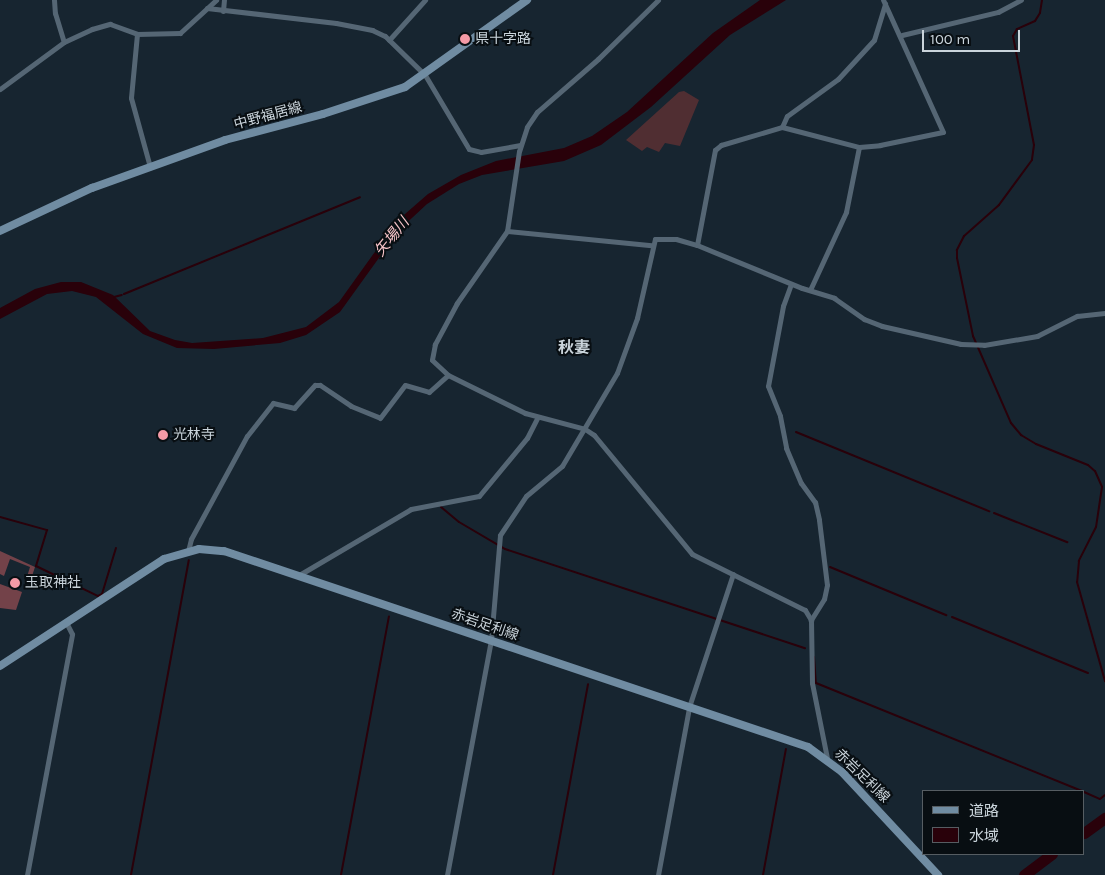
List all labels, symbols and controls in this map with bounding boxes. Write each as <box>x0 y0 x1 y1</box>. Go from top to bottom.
scale bar <box>925 20 1022 52</box>
text: 100 m <box>930 30 970 48</box>
place label: 県十字路 <box>475 31 531 47</box>
marker: 県十字路 <box>459 33 471 45</box>
street label: 中野福居線 <box>232 99 304 133</box>
water label: 矢場川 <box>371 214 413 260</box>
district label: 秋妻 <box>558 338 590 358</box>
place label: 光林寺 <box>173 427 215 443</box>
marker: 光林寺 <box>157 429 169 441</box>
place label: 玉取神社 <box>25 575 81 591</box>
marker: 玉取神社 <box>9 577 21 589</box>
street label: 赤岩足利線 <box>449 606 521 644</box>
street label: 赤岩足利線 <box>831 746 893 806</box>
legend <box>922 790 1085 855</box>
text: 道路 <box>969 802 999 820</box>
text: 水域 <box>969 827 999 845</box>

